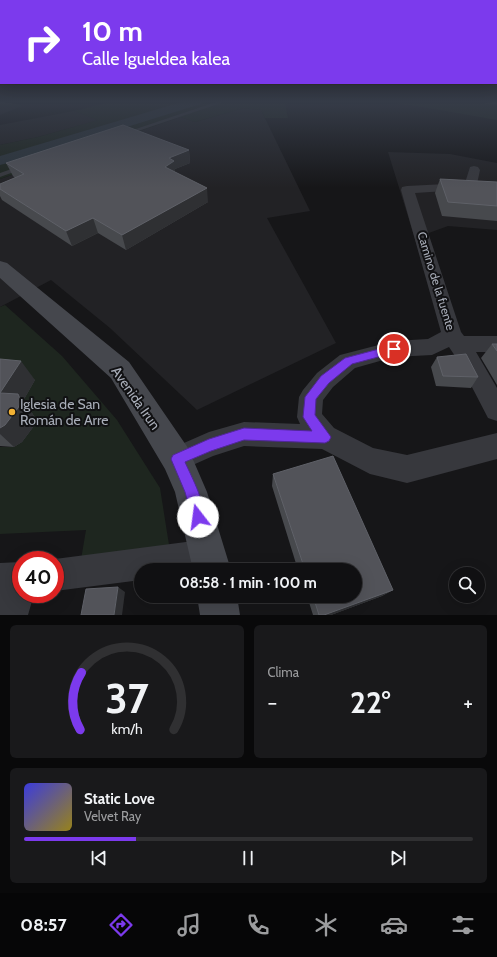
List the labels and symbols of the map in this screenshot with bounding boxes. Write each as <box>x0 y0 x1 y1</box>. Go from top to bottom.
street label: Camino de la fuente <box>414 230 459 332</box>
pin <box>377 332 411 366</box>
street label: Avenida Irun <box>108 363 165 433</box>
place label: Iglesia de San Román de Arre <box>20 395 108 429</box>
marker: Iglesia de San Román de Arre <box>7 407 17 417</box>
position arrow <box>177 496 219 538</box>
speed limit sign: 40 <box>12 551 64 603</box>

